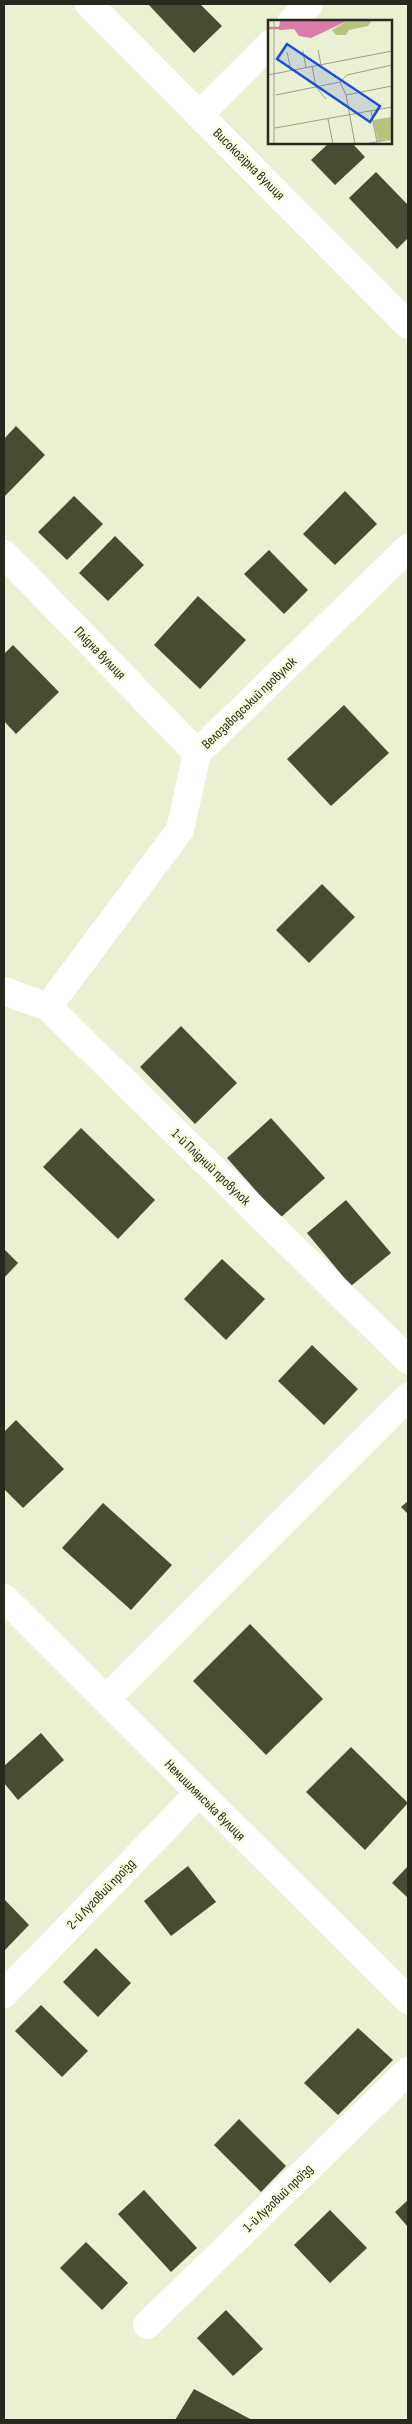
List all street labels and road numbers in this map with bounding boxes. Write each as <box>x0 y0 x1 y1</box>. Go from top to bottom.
street label: Високогірна вулиця <box>210 125 288 203</box>
street label: Плідна вулиця <box>71 623 129 683</box>
street label: Велозаводський провулок <box>198 653 301 753</box>
street label: 1-й Плідний провулок <box>168 1125 255 1209</box>
street label: Немишлянська вулиця <box>161 1756 249 1844</box>
street label: 2-й Луговий проїзд <box>63 1855 139 1933</box>
street label: 1-й Луговий проїзд <box>239 2160 317 2236</box>

